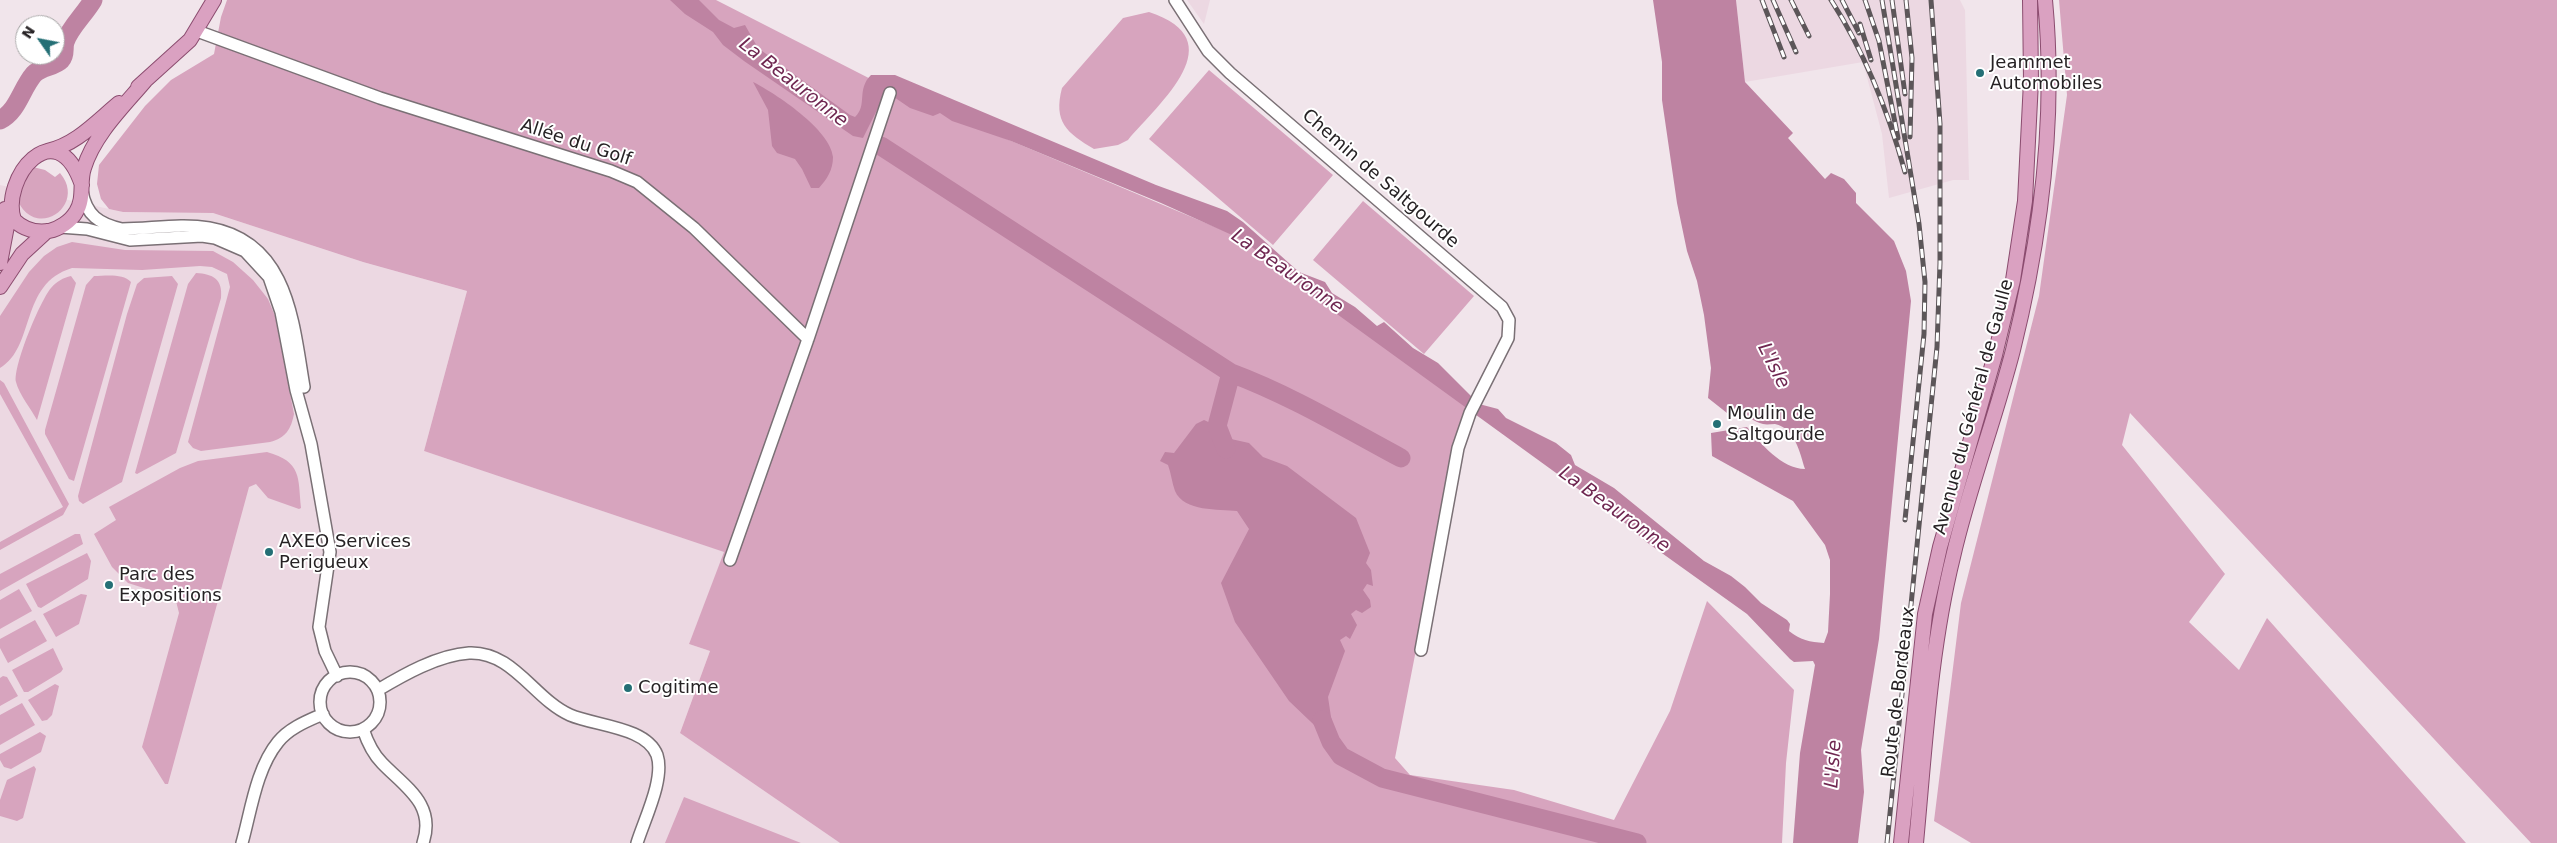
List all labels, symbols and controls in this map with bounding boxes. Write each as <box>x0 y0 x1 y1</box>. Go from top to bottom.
north arrow <box>15 15 65 65</box>
text: N <box>18 23 38 42</box>
water label: La Beauronne <box>734 33 852 133</box>
place label: Jeammet Automobiles <box>1990 52 2102 94</box>
marker: Jeammet Automobiles <box>1974 67 1986 79</box>
street label: Chemin de Saltgourde <box>1297 105 1463 253</box>
street label: Allée du Golf <box>518 115 634 171</box>
water label: La Beauronne <box>1226 225 1348 319</box>
street label: Avenue du Général de Gaulle <box>1929 277 2019 537</box>
water label: L'Isle <box>1752 339 1794 393</box>
place label: Moulin de Saltgourde <box>1727 403 1825 446</box>
marker: Moulin de Saltgourde <box>1711 418 1723 430</box>
water label: La Beauronne <box>1554 462 1674 558</box>
place label: AXEO Services Perigueux <box>279 531 411 574</box>
marker: AXEO Services Perigueux <box>263 546 275 558</box>
place label: Parc des Expositions <box>119 564 222 606</box>
marker: Parc des Expositions <box>103 579 115 591</box>
street label: Route de Bordeaux <box>1878 605 1920 779</box>
place label: Cogitime <box>638 677 719 699</box>
marker: Cogitime <box>622 682 634 694</box>
water label: L'Isle <box>1821 739 1847 789</box>

